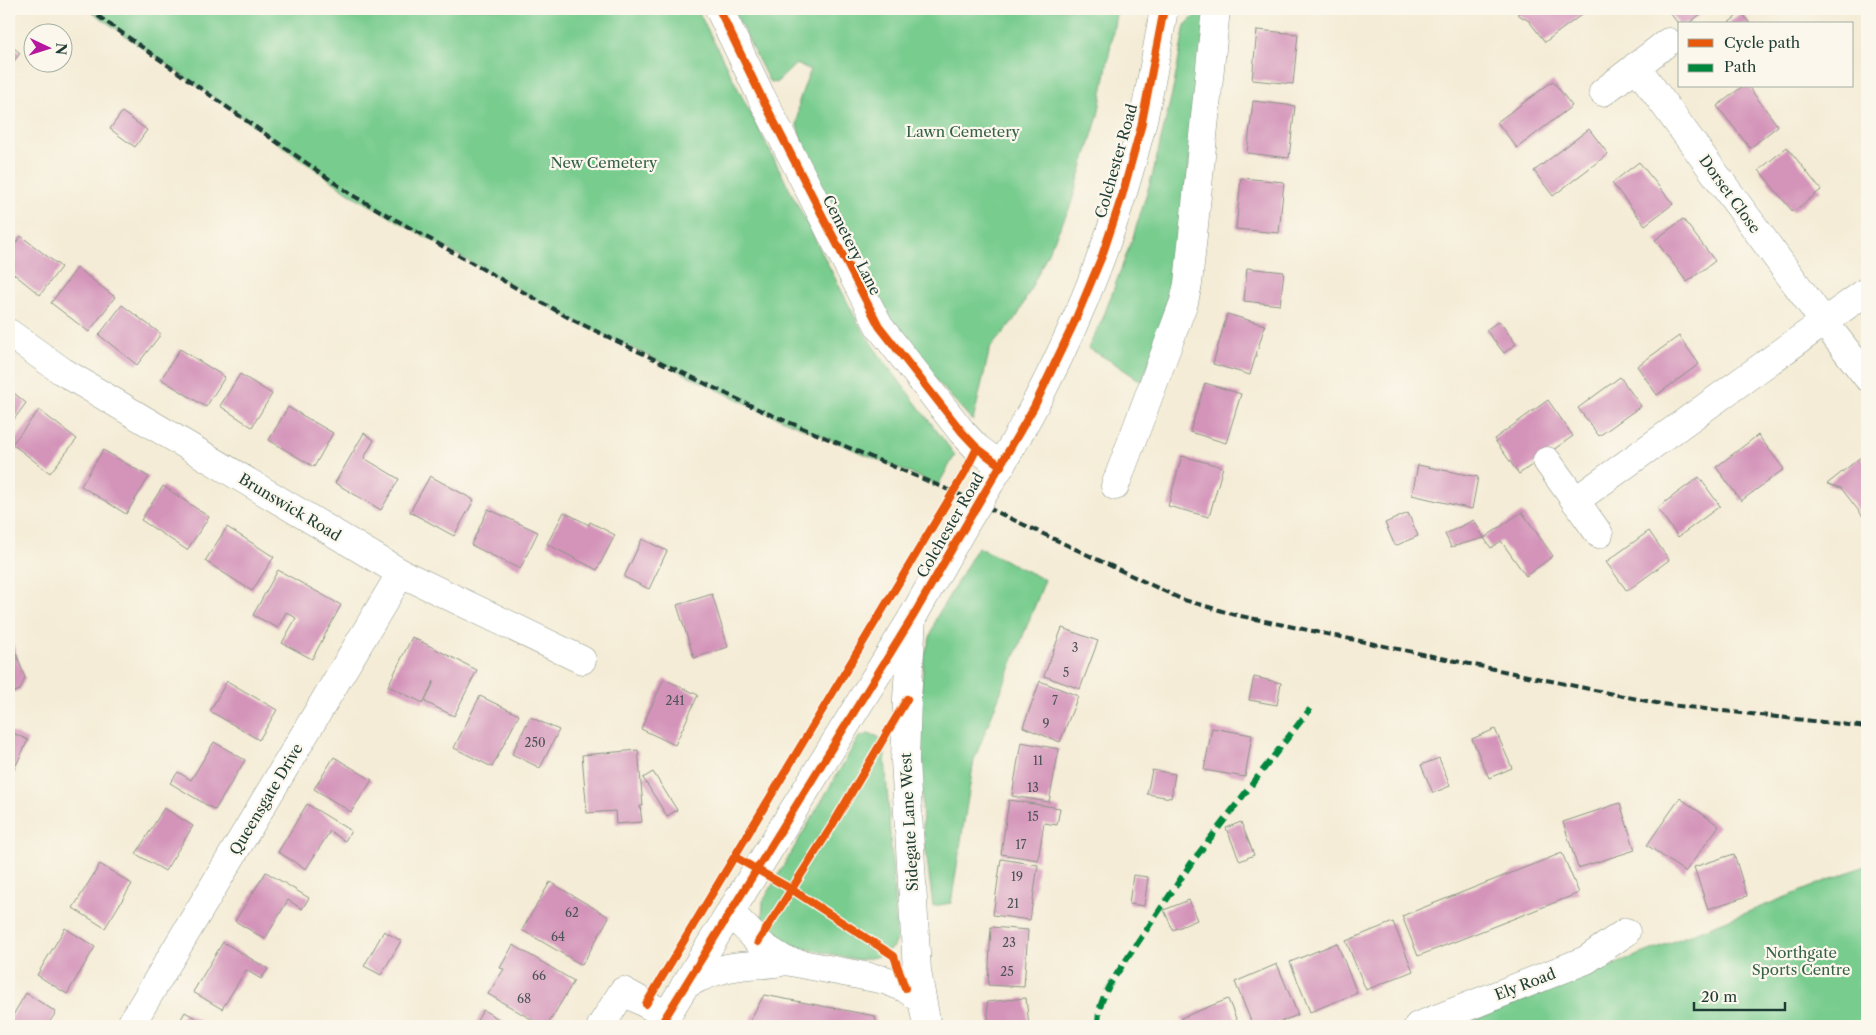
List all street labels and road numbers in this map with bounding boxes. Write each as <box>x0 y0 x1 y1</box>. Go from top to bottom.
street label: Colchester Road <box>1091 102 1141 220</box>
street label: Dorset Close <box>1695 151 1765 237</box>
street label: Cemetery Lane <box>819 192 885 298</box>
street label: Brunswick Road <box>235 469 345 545</box>
street label: Colchester Road <box>912 469 988 581</box>
street label: Queensgate Drive <box>225 740 307 858</box>
street label: Sidegate Lane West <box>896 751 922 892</box>
street label: Ely Road <box>1492 964 1558 1004</box>

